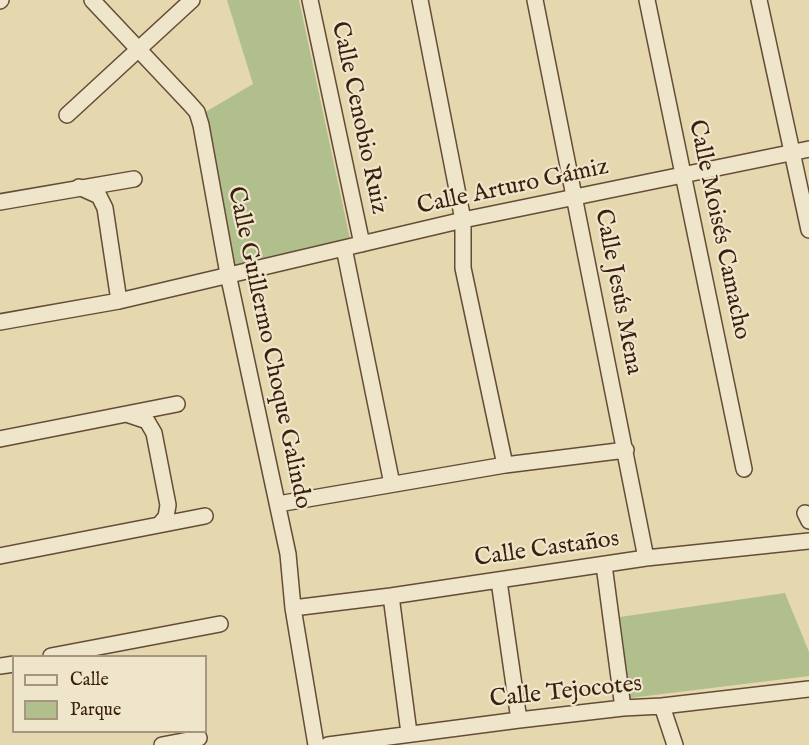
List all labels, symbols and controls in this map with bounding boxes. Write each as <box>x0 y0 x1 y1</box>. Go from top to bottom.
street label: Calle Cenobio Ruiz <box>324 19 392 217</box>
street label: Calle Moisés Camacho <box>681 118 755 342</box>
street label: Calle Arturo Gámiz <box>415 154 611 222</box>
street label: Calle Guillermo Choque Galindo <box>220 184 316 512</box>
street label: Calle Jesús Mena <box>587 207 647 377</box>
street label: Calle Castaños <box>473 526 621 574</box>
legend <box>12 655 207 733</box>
text: Calle <box>70 669 109 692</box>
street label: Calle Tejocotes <box>489 671 643 715</box>
text: Parque <box>70 699 121 722</box>

